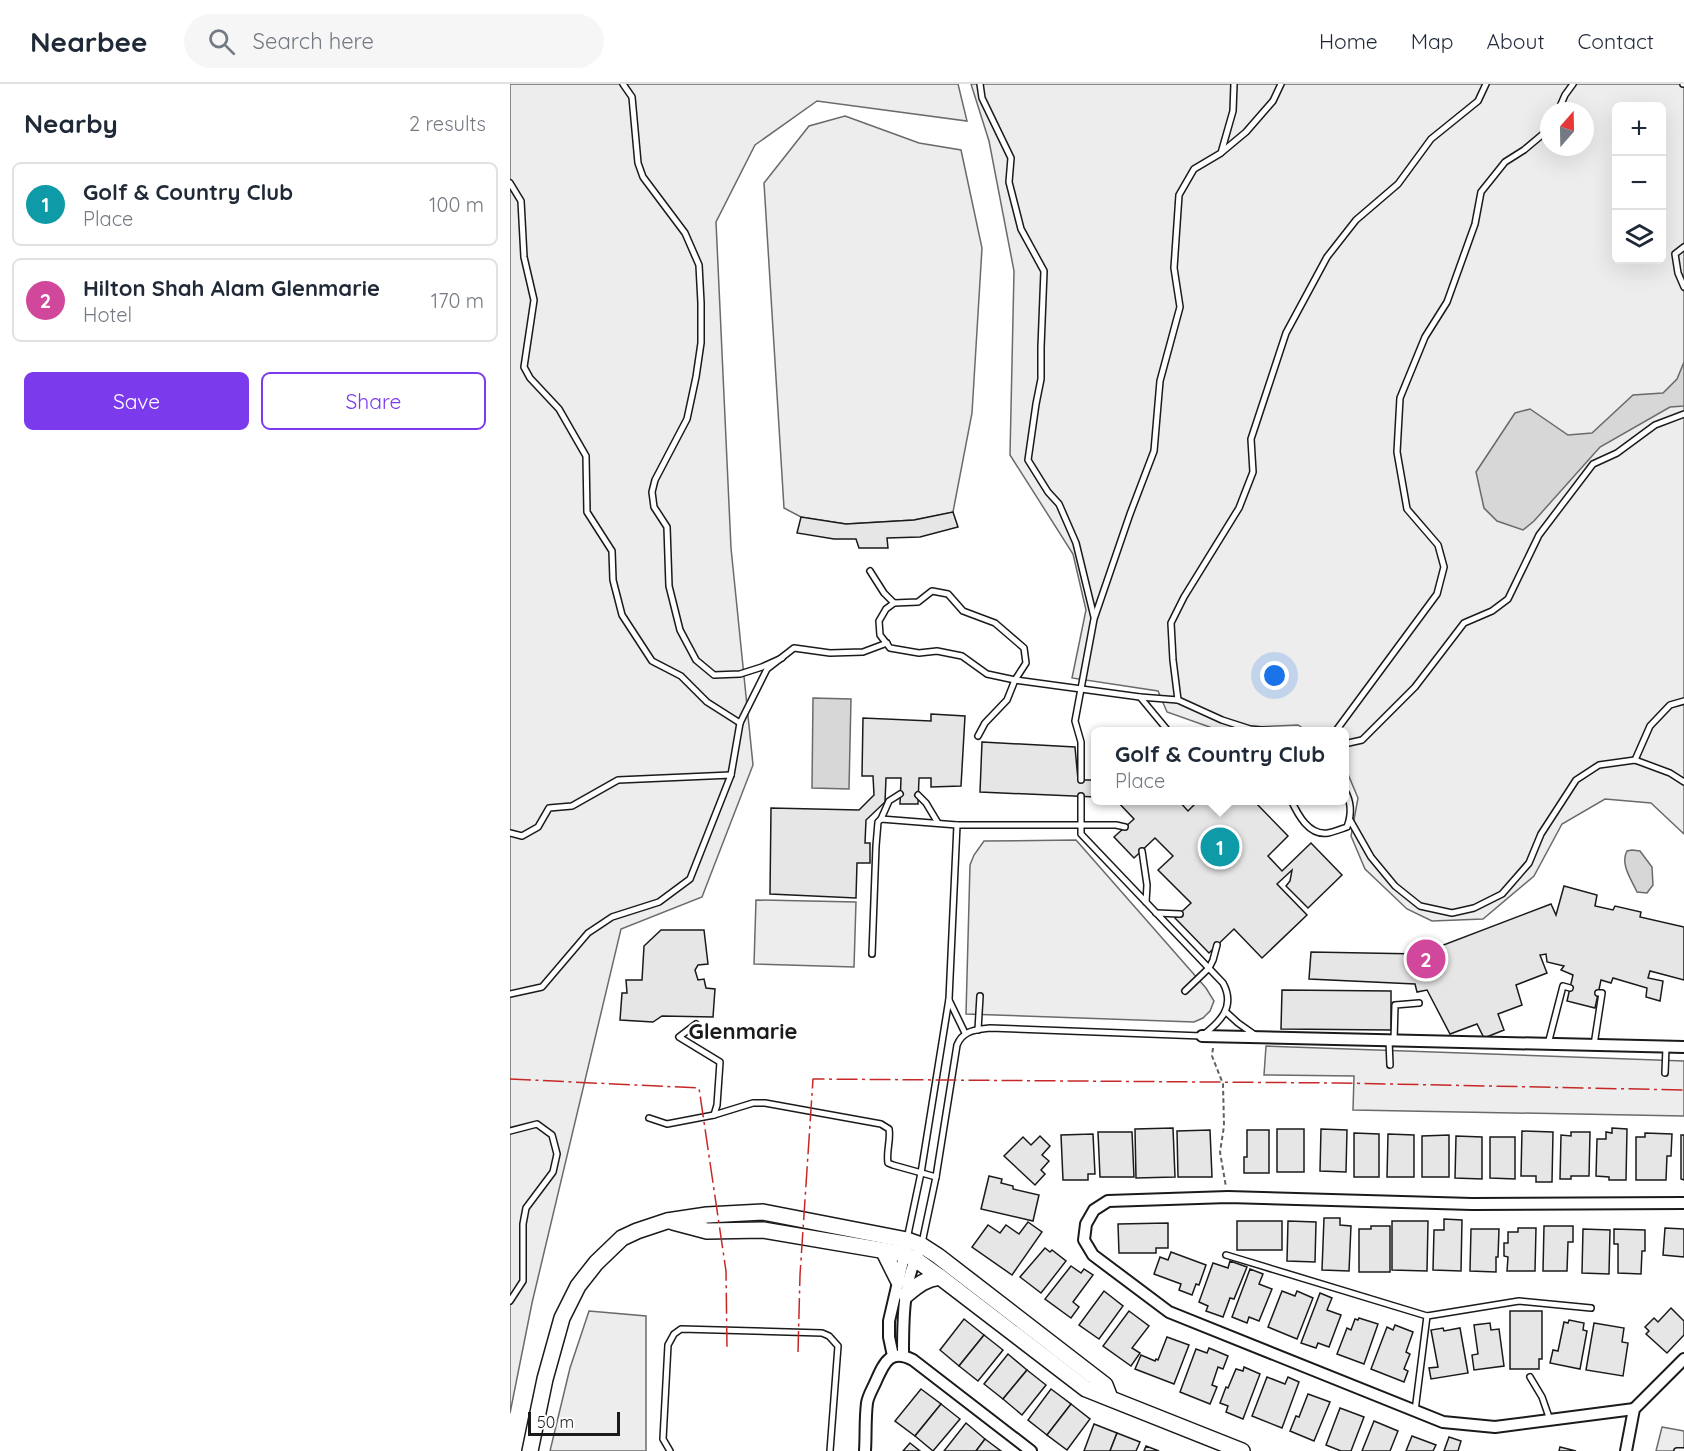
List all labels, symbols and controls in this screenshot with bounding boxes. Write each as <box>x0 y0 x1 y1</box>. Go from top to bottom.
search box <box>184 14 604 68</box>
text: Nearbee <box>30 24 148 59</box>
icon: search <box>205 25 238 58</box>
text: Search here <box>253 27 374 55</box>
text: Home <box>1319 28 1378 54</box>
text: Map <box>1411 28 1454 54</box>
text: About <box>1487 28 1545 54</box>
text: Contact <box>1578 28 1654 54</box>
north arrow <box>1540 102 1594 156</box>
map controls <box>1612 102 1666 264</box>
button: + <box>1612 102 1666 156</box>
text: Nearby <box>24 107 118 140</box>
text: 2 results <box>409 111 486 136</box>
button: − <box>1612 156 1666 210</box>
text: Golf & Country Club <box>83 178 293 206</box>
text: 1 <box>42 192 49 217</box>
text: 100 m <box>429 192 484 217</box>
text: Place <box>83 206 133 231</box>
button: layers <box>1612 210 1666 264</box>
text: Hilton Shah Alam Glenmarie <box>83 274 380 302</box>
text: 2 <box>40 288 51 313</box>
text: 170 m <box>431 288 484 313</box>
text: Hotel <box>83 302 132 327</box>
button: Save <box>24 372 249 430</box>
button: Share <box>261 372 486 430</box>
your location <box>1260 661 1289 690</box>
popup <box>1091 727 1349 805</box>
text: Golf & Country Club <box>1115 740 1325 768</box>
text: Place <box>1115 768 1165 793</box>
pin: 1 <box>1200 824 1240 870</box>
pin: 2 <box>1406 936 1446 982</box>
district label: Glenmarie <box>689 1017 797 1045</box>
scale bar <box>528 1409 620 1436</box>
text: 50 m <box>537 1412 574 1432</box>

